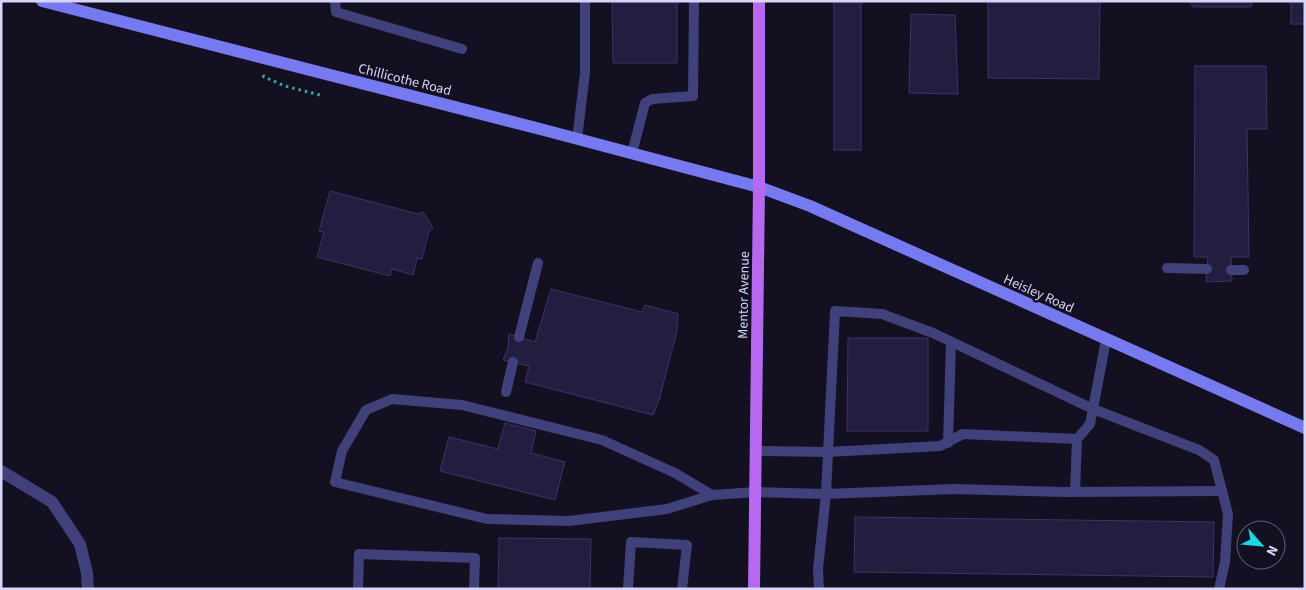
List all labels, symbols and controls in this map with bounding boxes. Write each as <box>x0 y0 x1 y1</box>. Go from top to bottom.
street label: Chillicothe Road <box>356 59 453 101</box>
street label: Mentor Avenue <box>733 251 755 339</box>
street label: Heisley Road <box>1000 269 1077 318</box>
north arrow <box>1236 520 1286 570</box>
text: N <box>1261 542 1283 559</box>

